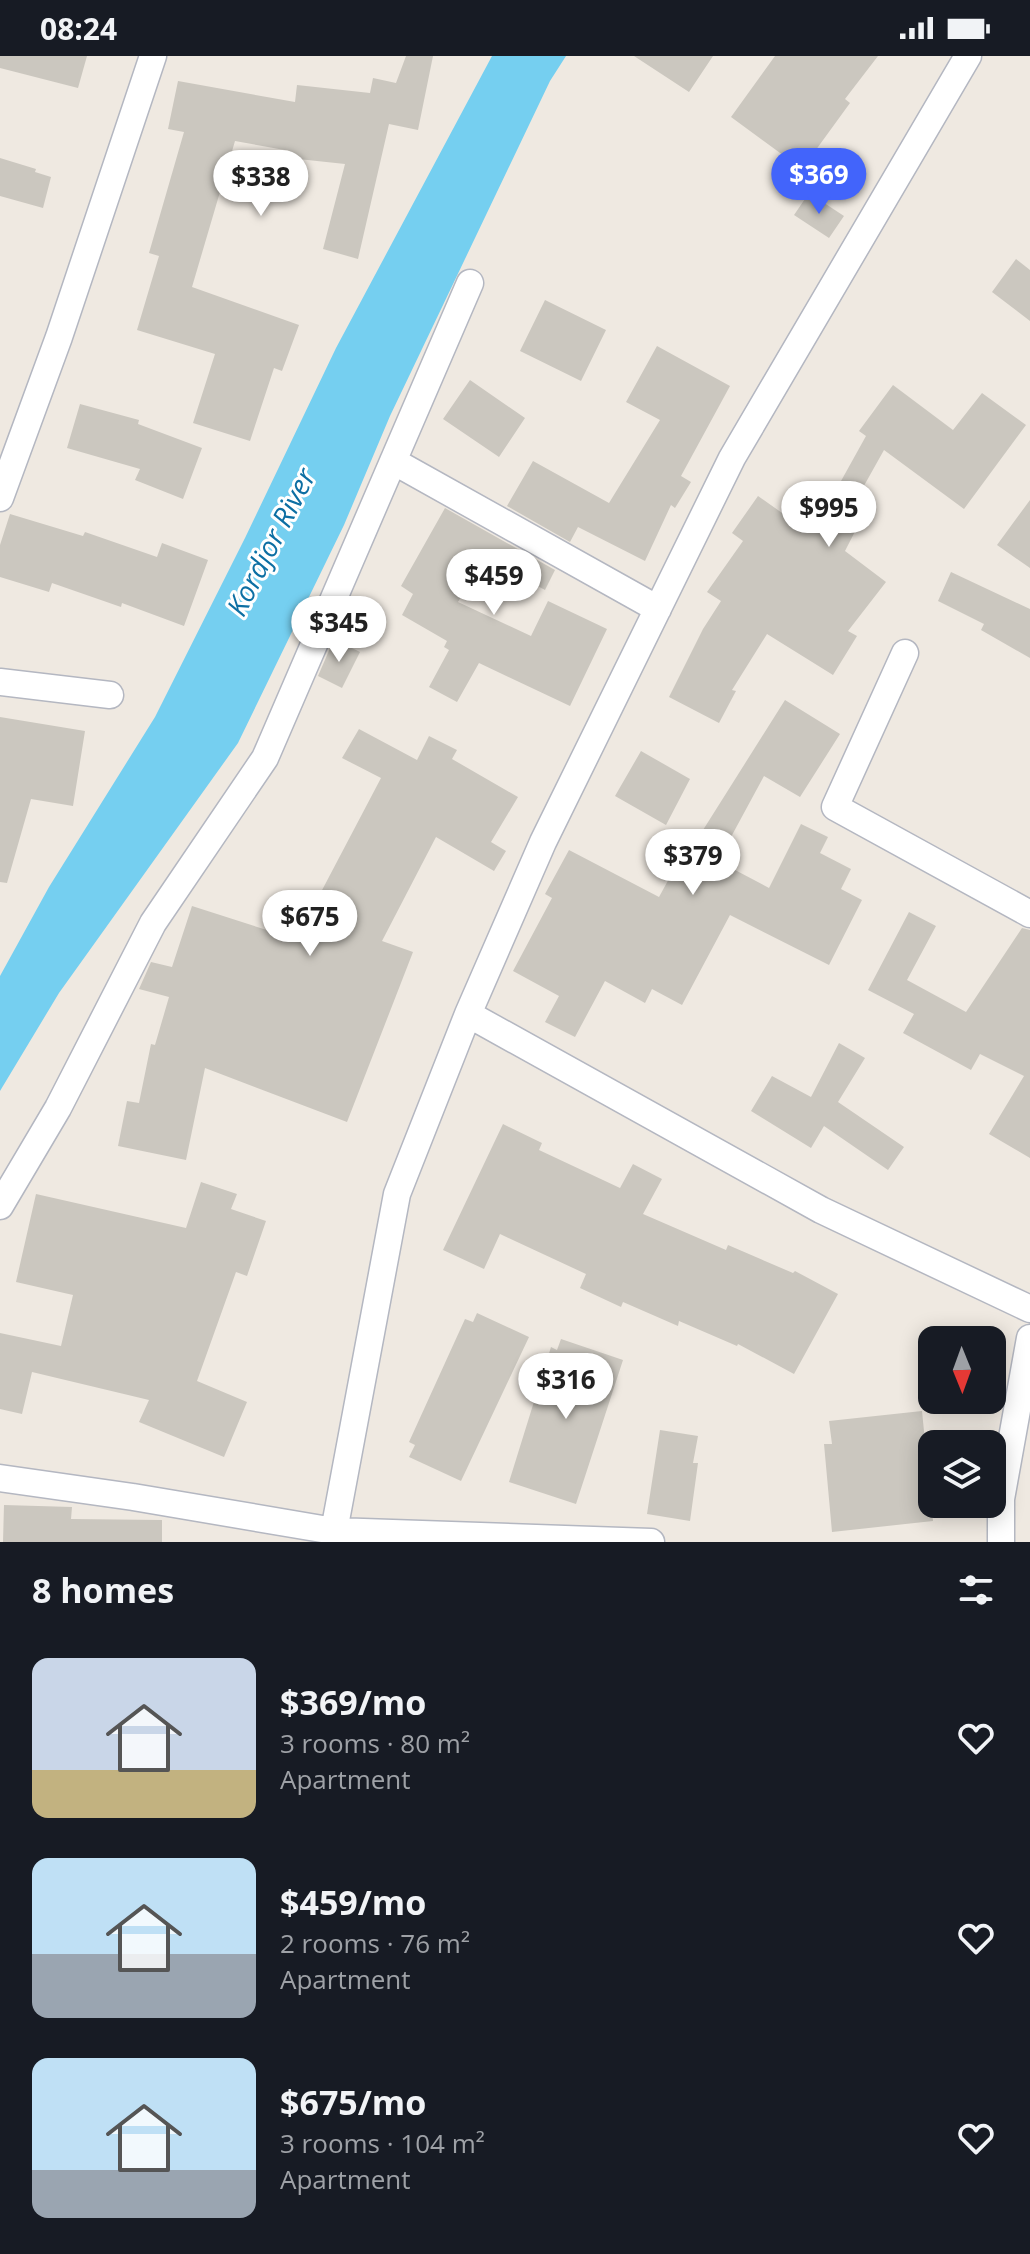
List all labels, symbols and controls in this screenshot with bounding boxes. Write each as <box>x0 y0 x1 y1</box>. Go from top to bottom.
text: 08:24 <box>40 8 117 49</box>
pin: $369 <box>772 148 866 216</box>
pin: $338 <box>214 150 308 218</box>
text: $369 <box>789 156 849 192</box>
text: $338 <box>231 158 291 194</box>
water label: Kordjor River <box>217 460 324 622</box>
pin: $995 <box>782 481 876 549</box>
text: $995 <box>799 489 859 525</box>
pin: $459 <box>447 549 541 617</box>
text: $459 <box>464 557 524 593</box>
pin: $345 <box>292 596 386 664</box>
text: $345 <box>309 604 369 640</box>
pin: $379 <box>646 829 740 897</box>
text: $379 <box>663 837 723 873</box>
pin: $675 <box>263 890 357 958</box>
text: $675 <box>280 898 340 934</box>
north arrow <box>918 1326 1006 1414</box>
map controls <box>918 1326 1006 1518</box>
pin: $316 <box>519 1353 613 1421</box>
text: $316 <box>536 1361 596 1397</box>
button: layers <box>918 1430 1006 1518</box>
text: 8 homes <box>32 1567 174 1613</box>
icon: filters <box>954 1568 998 1612</box>
text: $369/mo <box>280 1679 426 1725</box>
icon: home <box>96 1690 192 1786</box>
icon: heart <box>954 1716 998 1760</box>
text: 3 rooms · 80 m² <box>280 1725 470 1761</box>
text: Apartment <box>280 1761 411 1797</box>
text: $459/mo <box>280 1879 426 1925</box>
icon: home <box>96 1890 192 1986</box>
icon: heart <box>954 1916 998 1960</box>
text: 2 rooms · 76 m² <box>280 1925 470 1961</box>
text: Apartment <box>280 1961 411 1997</box>
text: $675/mo <box>280 2079 426 2125</box>
icon: home <box>96 2090 192 2186</box>
icon: heart <box>954 2116 998 2160</box>
text: 3 rooms · 104 m² <box>280 2125 485 2161</box>
text: Apartment <box>280 2161 411 2197</box>

